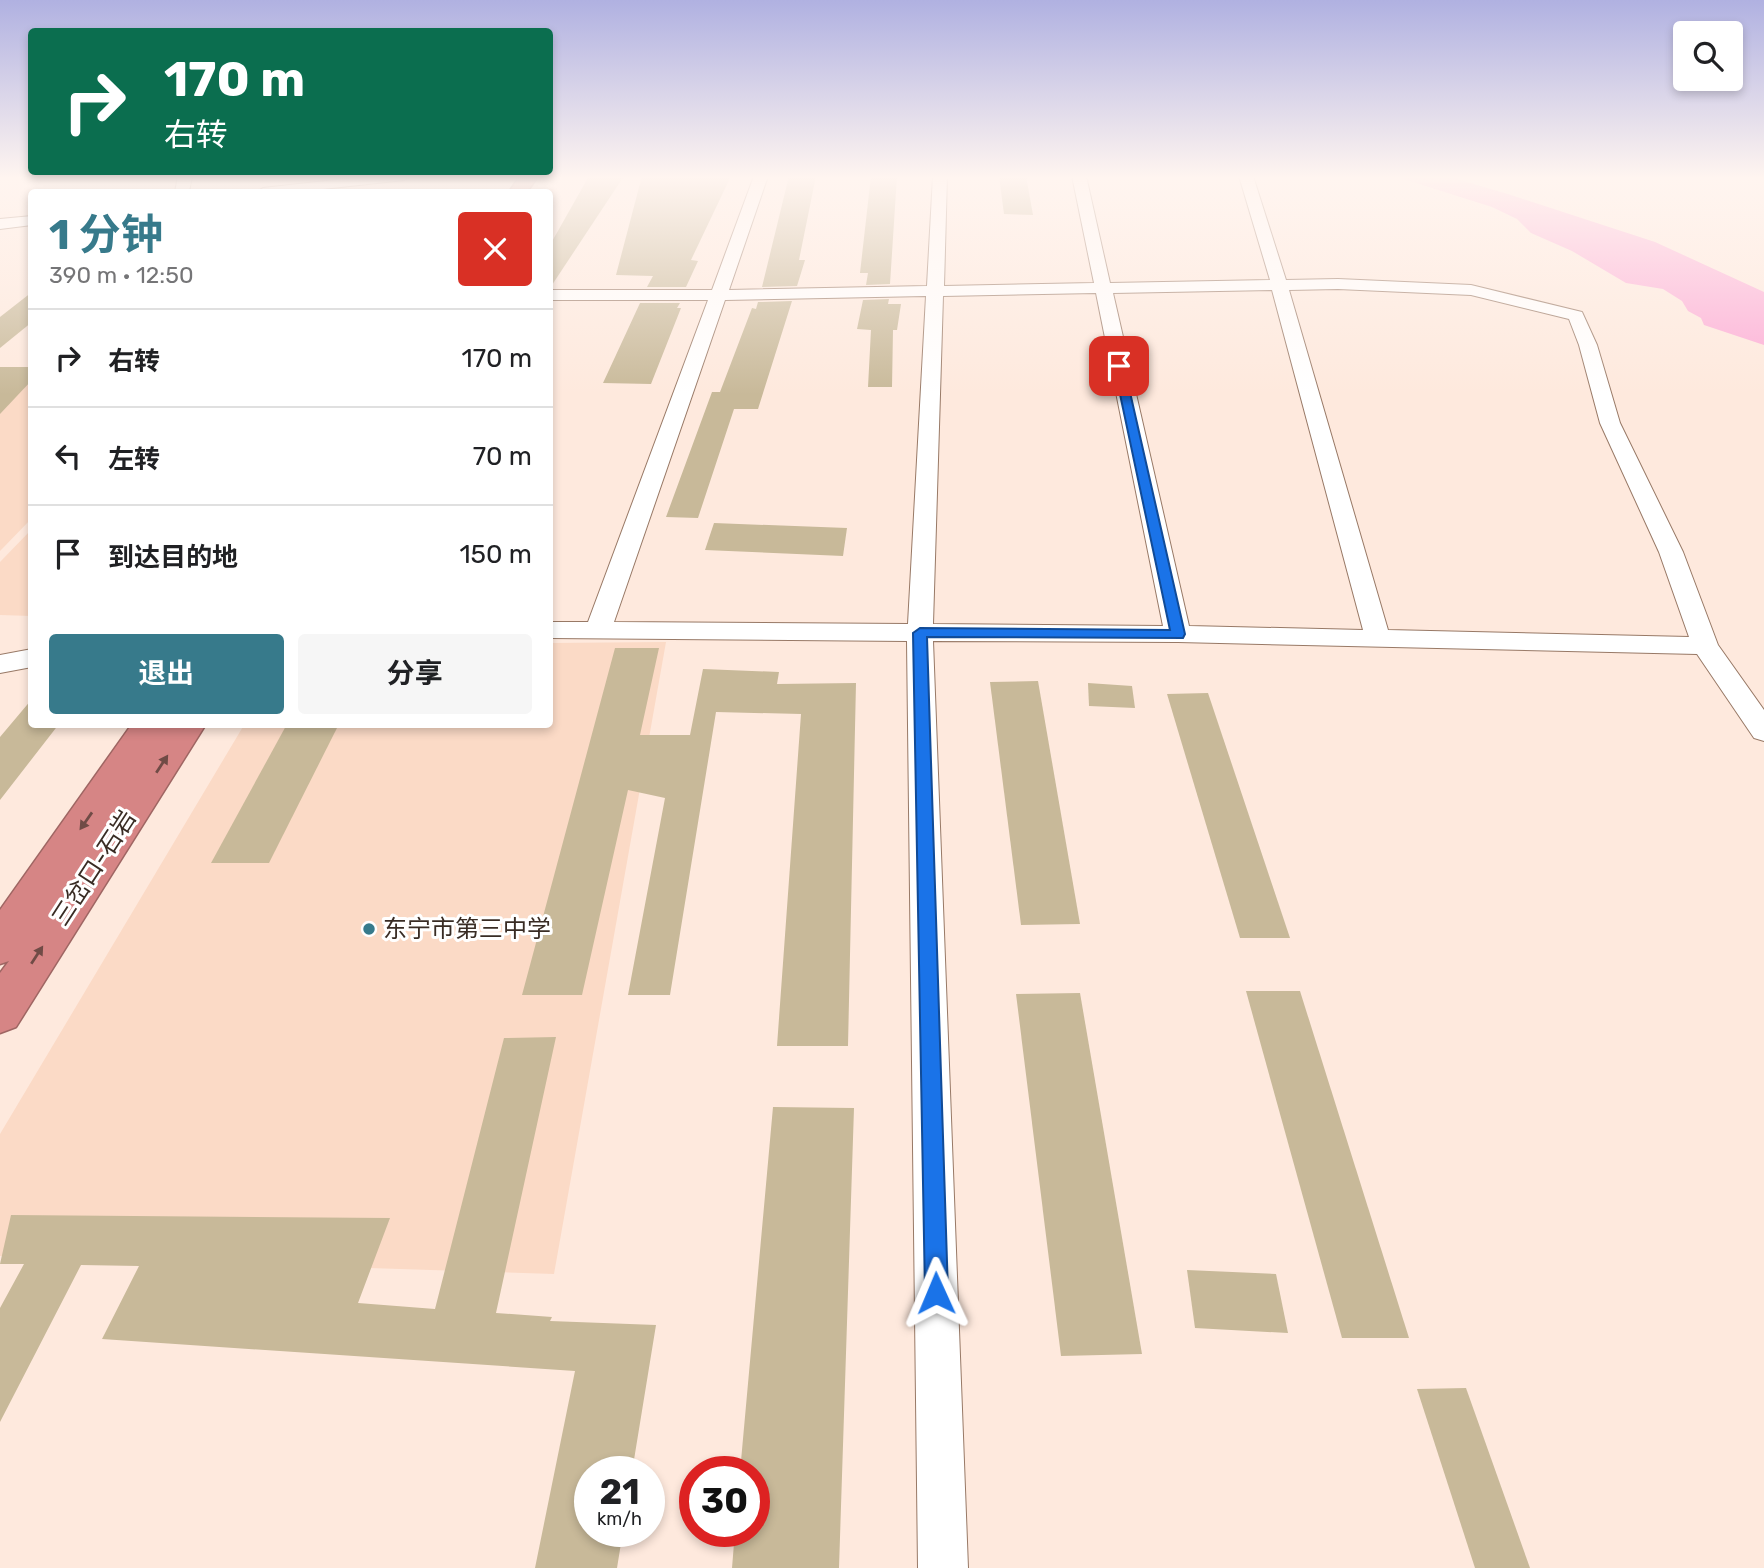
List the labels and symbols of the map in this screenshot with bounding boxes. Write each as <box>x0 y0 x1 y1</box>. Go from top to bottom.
pin <box>1089 336 1149 396</box>
one-way arrow <box>155 755 168 774</box>
street label: 三岔口-石岩 <box>46 805 142 931</box>
one-way arrow <box>79 812 93 830</box>
place label: 东宁市第三中学 <box>383 915 551 943</box>
marker: 东宁市第三中学 <box>361 921 377 937</box>
one-way arrow <box>31 945 44 965</box>
position arrow <box>899 1256 973 1330</box>
speed limit sign: 30 <box>679 1456 770 1547</box>

